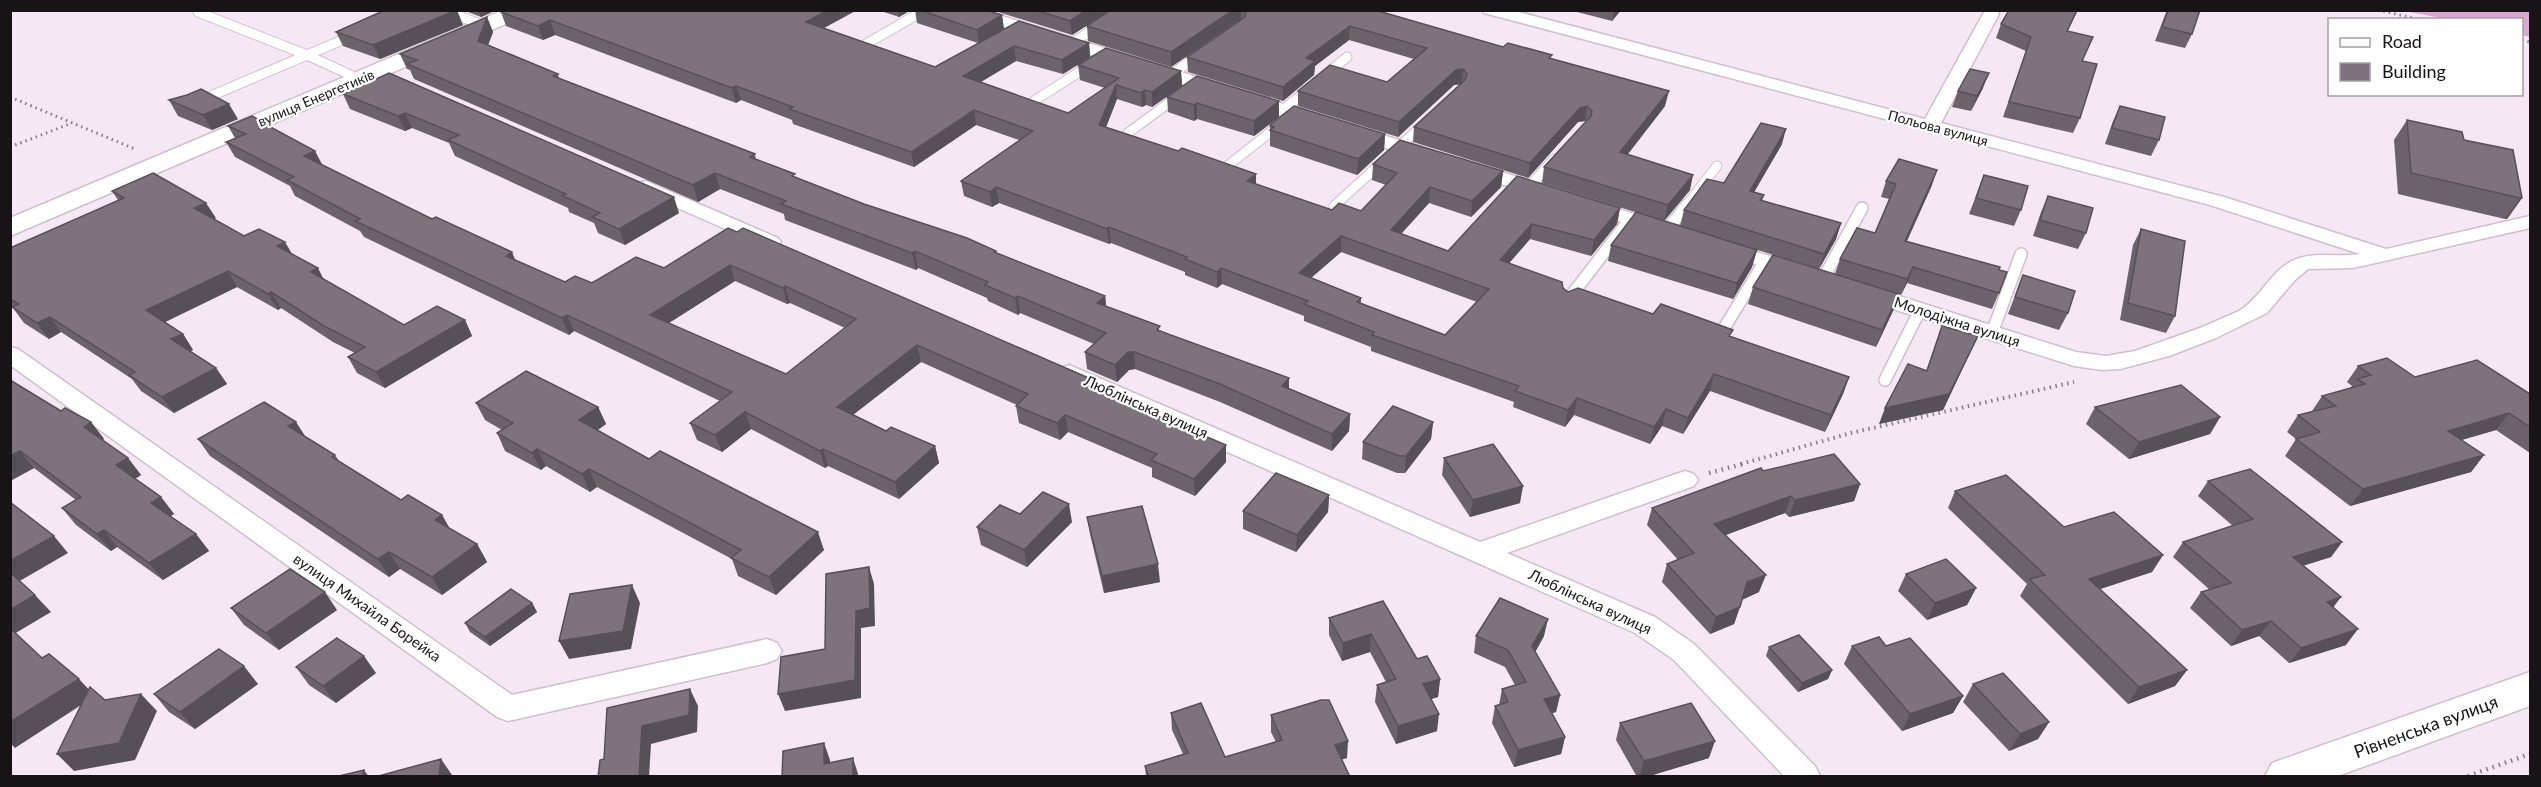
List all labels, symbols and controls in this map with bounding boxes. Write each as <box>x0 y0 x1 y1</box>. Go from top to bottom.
legend <box>2328 18 2523 96</box>
text: Road <box>2382 30 2422 52</box>
text: Building <box>2382 60 2446 82</box>
street label: вулиця Енергетиків <box>255 65 377 130</box>
street label: Польова вулиця <box>1886 106 1990 149</box>
street label: Молодіжна вулиця <box>1892 292 2023 350</box>
street label: Люблінська вулиця <box>1081 370 1211 441</box>
street label: вулиця Михайла Борейка <box>290 549 445 665</box>
street label: Люблінська вулиця <box>1525 564 1655 637</box>
street label: Рівненська вулиця <box>2351 690 2501 762</box>

